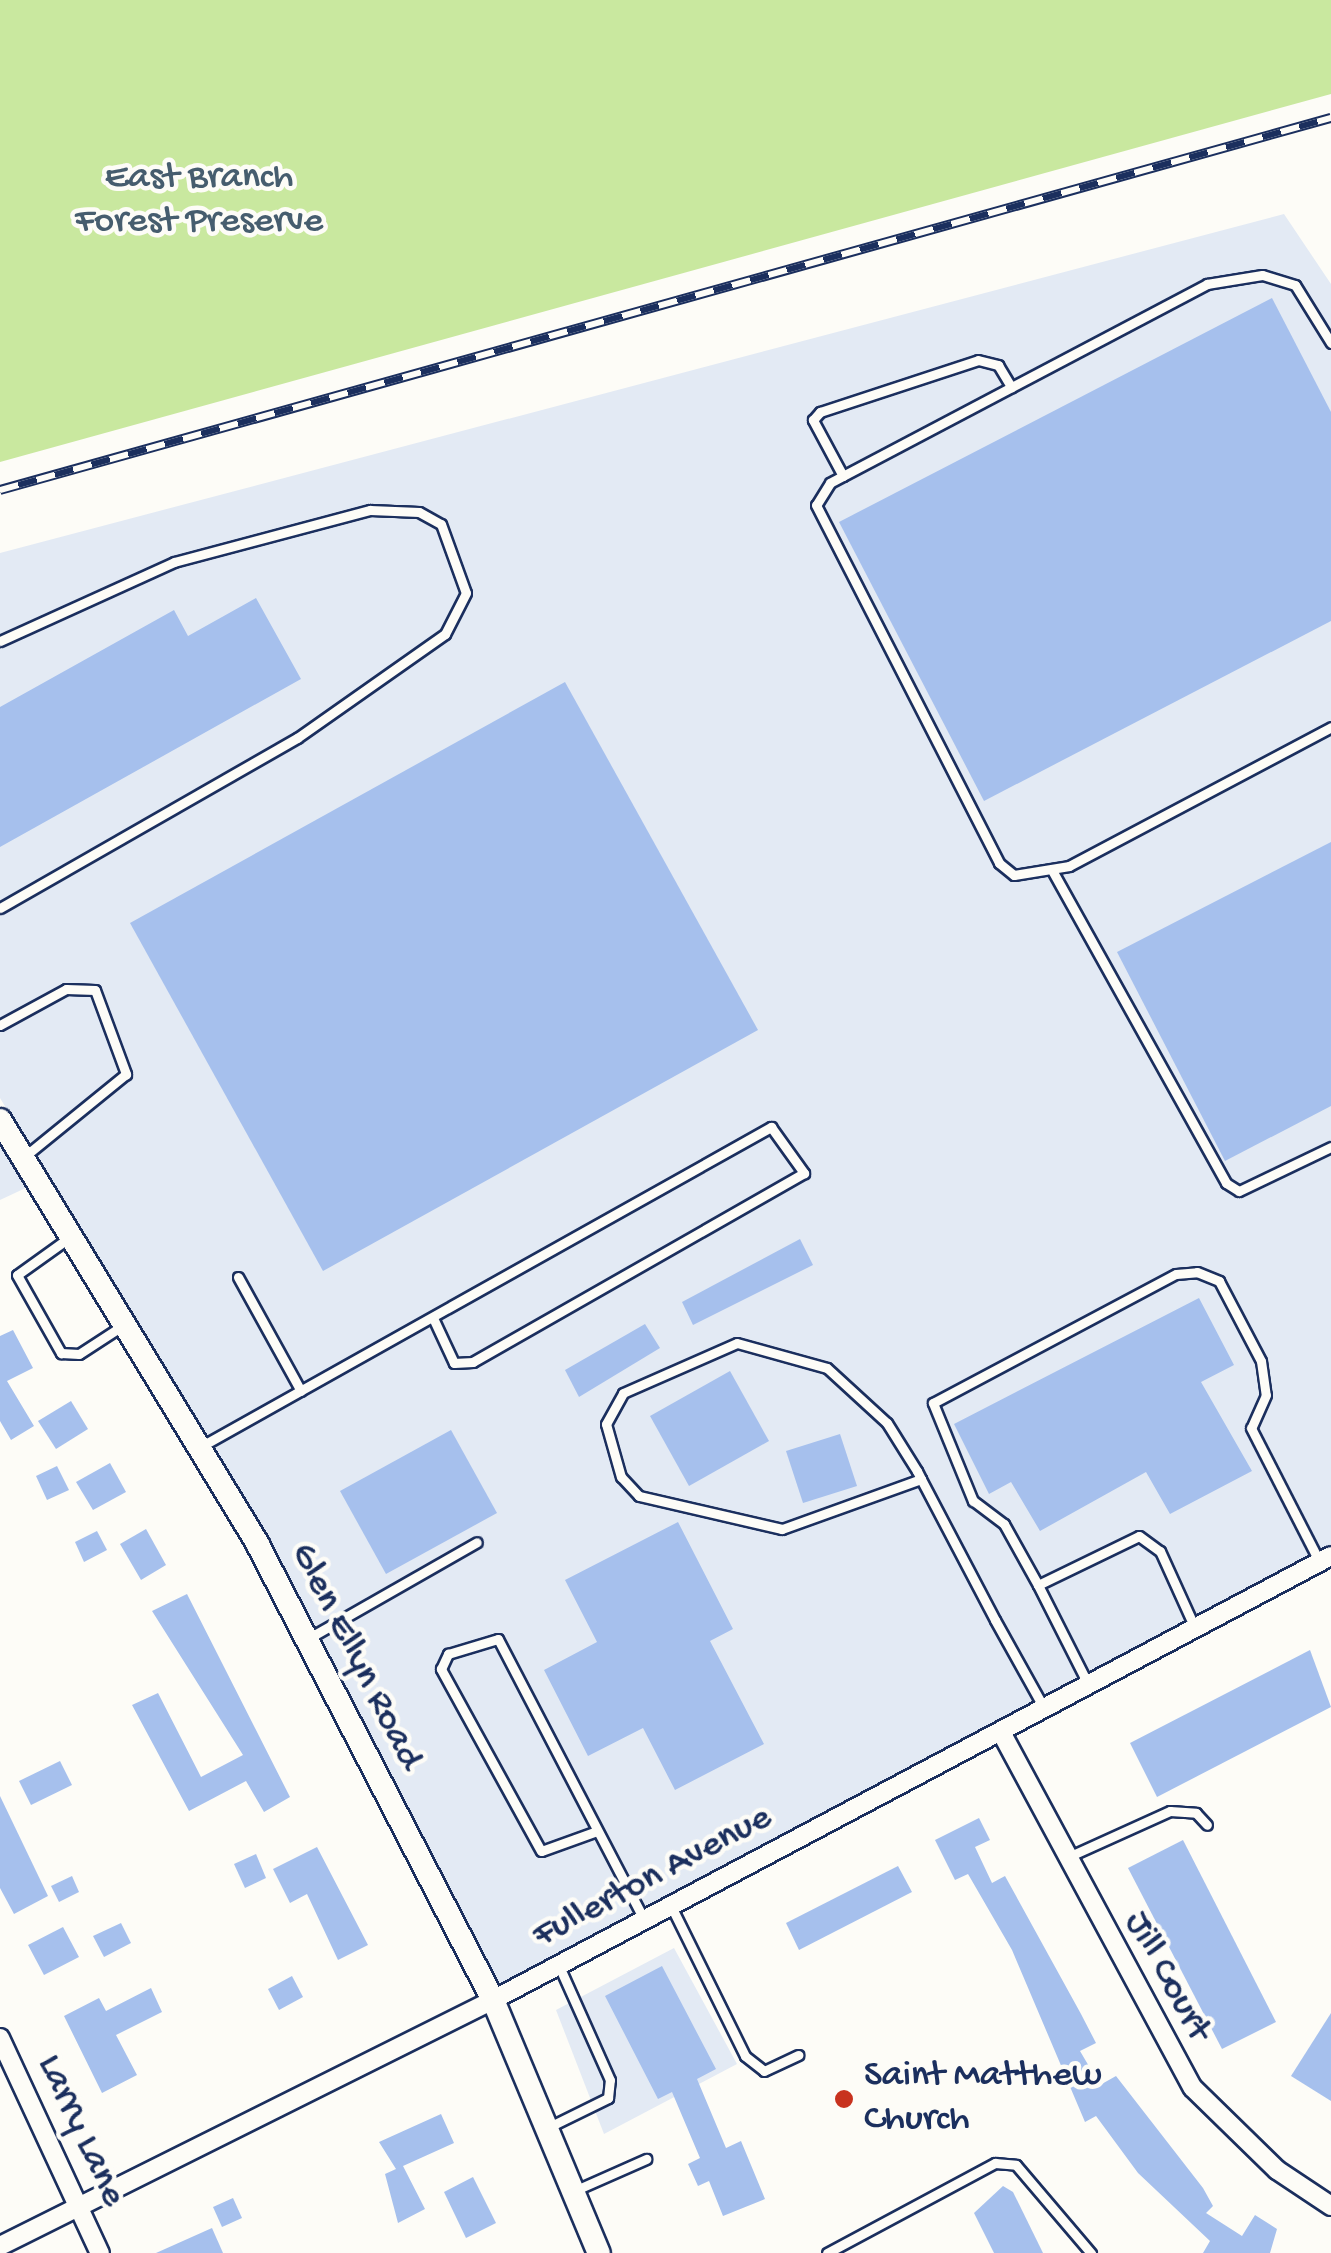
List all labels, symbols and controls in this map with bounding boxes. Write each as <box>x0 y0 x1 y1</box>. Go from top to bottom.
park label: East Branch Forest Preserve <box>75 156 323 245</box>
street label: Glen Ellyn Road <box>278 1536 432 1778</box>
street label: Fullerton Avenue <box>526 1796 780 1960</box>
street label: Jill Court <box>1112 1904 1220 2050</box>
street label: Larry Lane <box>25 2048 135 2214</box>
place label: Saint Matthew Church <box>864 2054 1101 2144</box>
marker: Saint Matthew Church <box>833 2088 855 2110</box>

